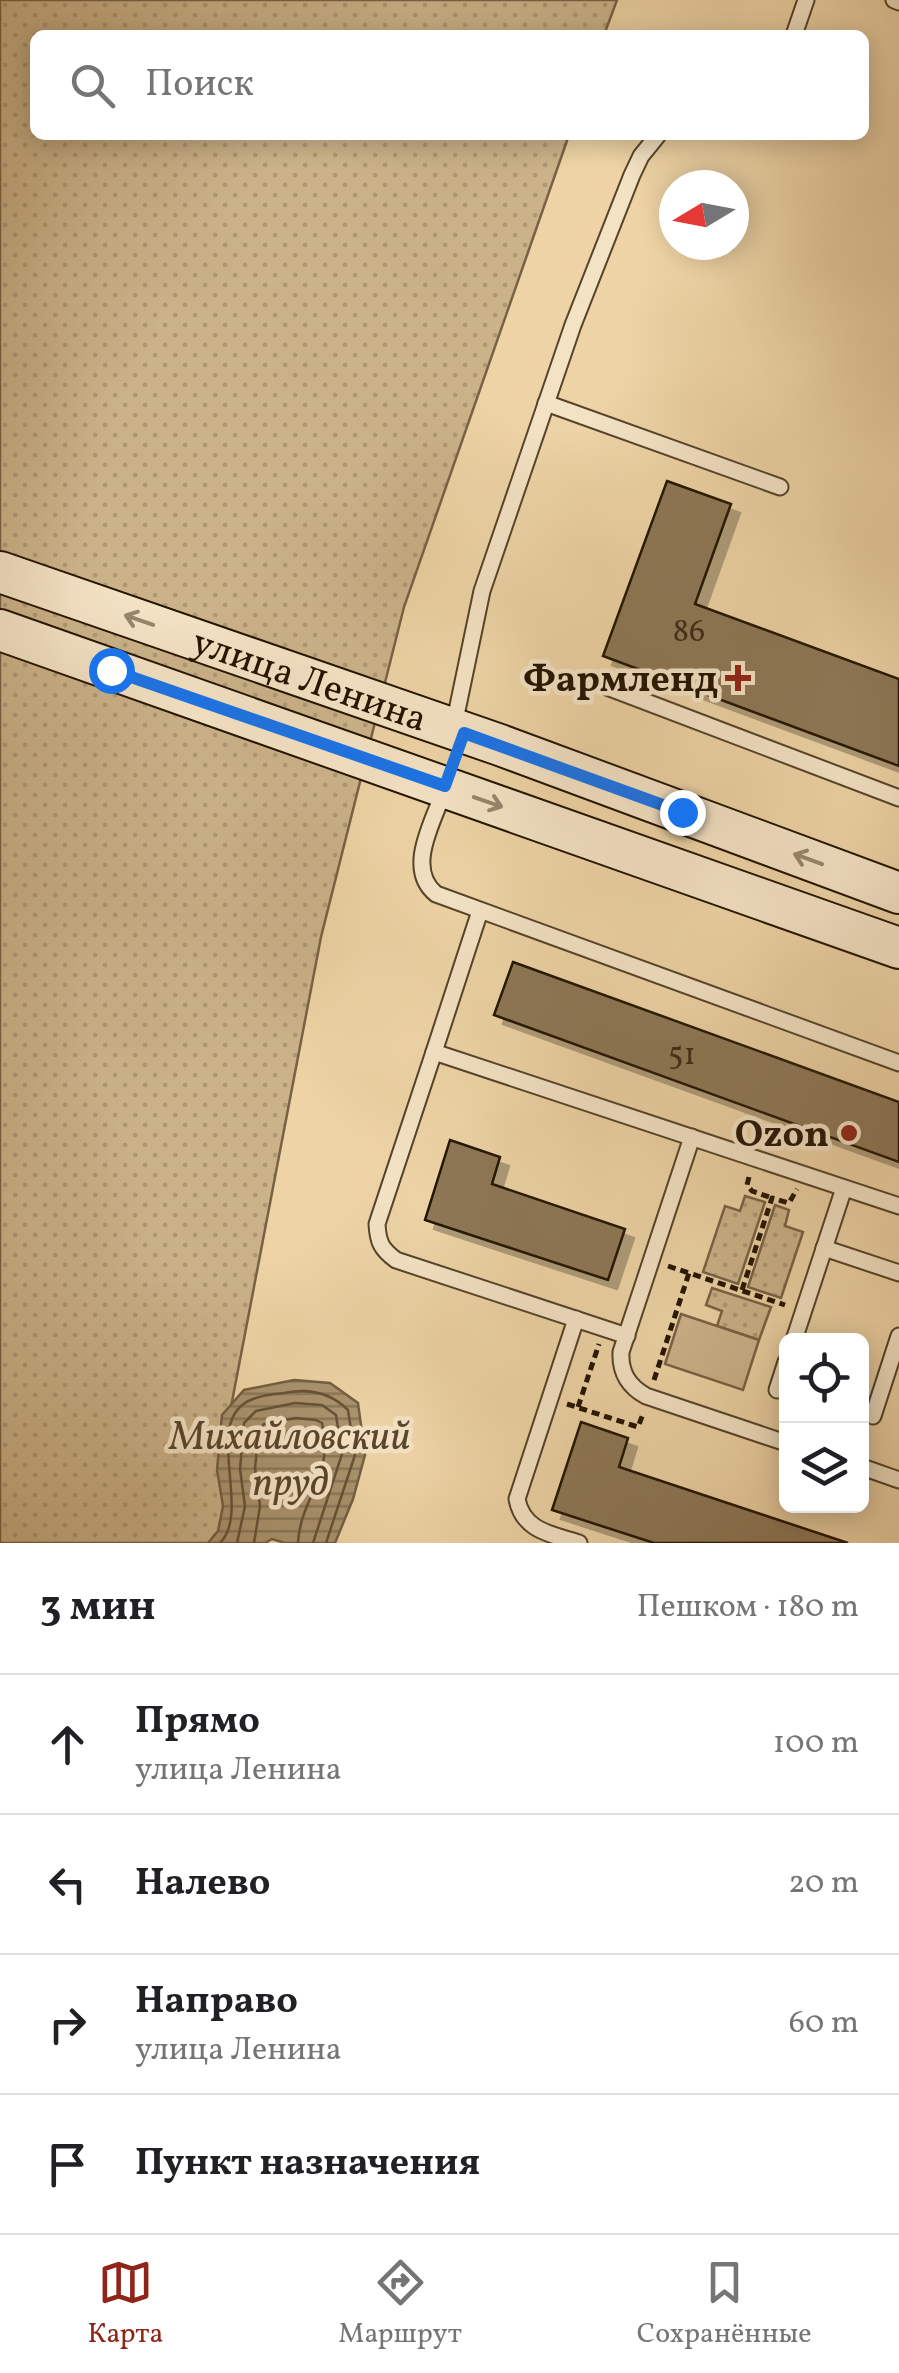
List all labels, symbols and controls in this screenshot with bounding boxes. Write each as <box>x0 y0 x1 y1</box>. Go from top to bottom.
search box <box>30 30 869 140</box>
icon: search <box>65 58 120 113</box>
text: Поиск <box>145 59 254 112</box>
north arrow <box>659 170 749 260</box>
one-way arrow <box>124 610 155 628</box>
house number: 86 <box>673 611 705 655</box>
street label: улица Ленина <box>184 617 434 748</box>
route start <box>89 648 135 694</box>
place label: Фармленд <box>523 655 718 708</box>
marker: Фармленд <box>727 667 749 689</box>
route end <box>660 790 706 836</box>
one-way arrow <box>472 794 504 812</box>
one-way arrow <box>793 849 824 867</box>
house number: 51 <box>668 1034 696 1078</box>
place label: Ozon <box>735 1110 829 1163</box>
marker: Ozon <box>838 1122 860 1144</box>
map controls <box>779 1333 869 1513</box>
button: locate <box>779 1333 869 1423</box>
water label: Михайловский пруд <box>168 1411 410 1513</box>
button: layers <box>779 1423 869 1513</box>
text: 3 мин <box>40 1579 156 1638</box>
text: Пешком · 180 m <box>637 1586 859 1630</box>
text: Прямо <box>135 1696 260 1749</box>
icon: ahead <box>40 1717 95 1772</box>
text: 100 m <box>773 1722 859 1766</box>
text: улица Ленина <box>135 1749 342 1793</box>
icon: left <box>40 1857 95 1912</box>
text: Налево <box>135 1858 271 1911</box>
text: 20 m <box>788 1862 859 1906</box>
text: Направо <box>135 1976 298 2029</box>
icon: right <box>40 1997 95 2052</box>
text: 60 m <box>789 2002 859 2046</box>
text: улица Ленина <box>135 2029 342 2073</box>
icon: arrive <box>40 2137 95 2192</box>
text: Пункт назначения <box>135 2138 480 2191</box>
tab: Карта <box>87 2255 163 2354</box>
tab: Маршрут <box>338 2255 462 2354</box>
tab: Сохранённые <box>637 2255 812 2354</box>

